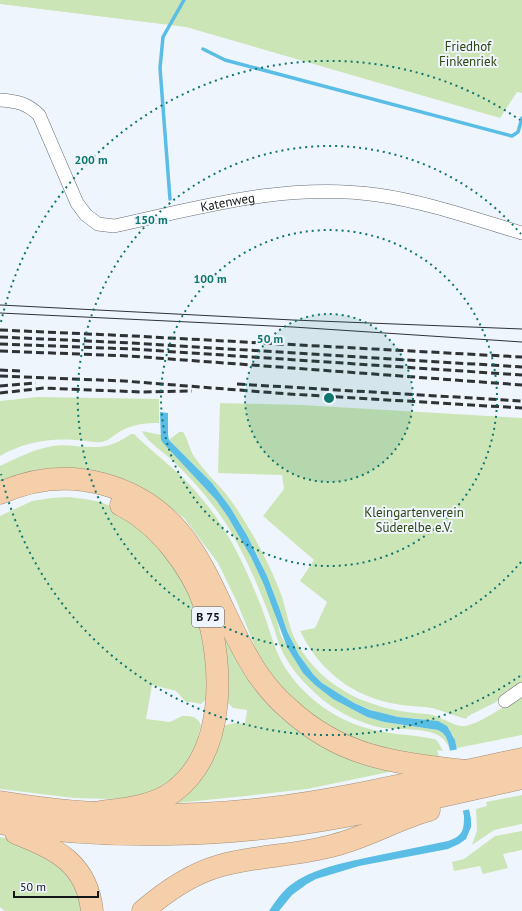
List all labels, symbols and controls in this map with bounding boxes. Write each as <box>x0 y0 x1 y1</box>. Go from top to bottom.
park label: Friedhof Finkenriek <box>439 38 498 70</box>
text: 200 m <box>74 152 108 167</box>
street label: Katenweg <box>199 189 256 216</box>
text: 150 m <box>134 212 168 227</box>
text: 100 m <box>193 271 227 286</box>
text: 50 m <box>257 331 283 346</box>
centre of rings <box>322 391 336 405</box>
park label: Kleingartenverein Süderelbe e.V. <box>364 504 464 536</box>
road number: B 75 <box>192 607 224 627</box>
scale bar <box>14 873 98 899</box>
text: 50 m <box>20 879 46 894</box>

